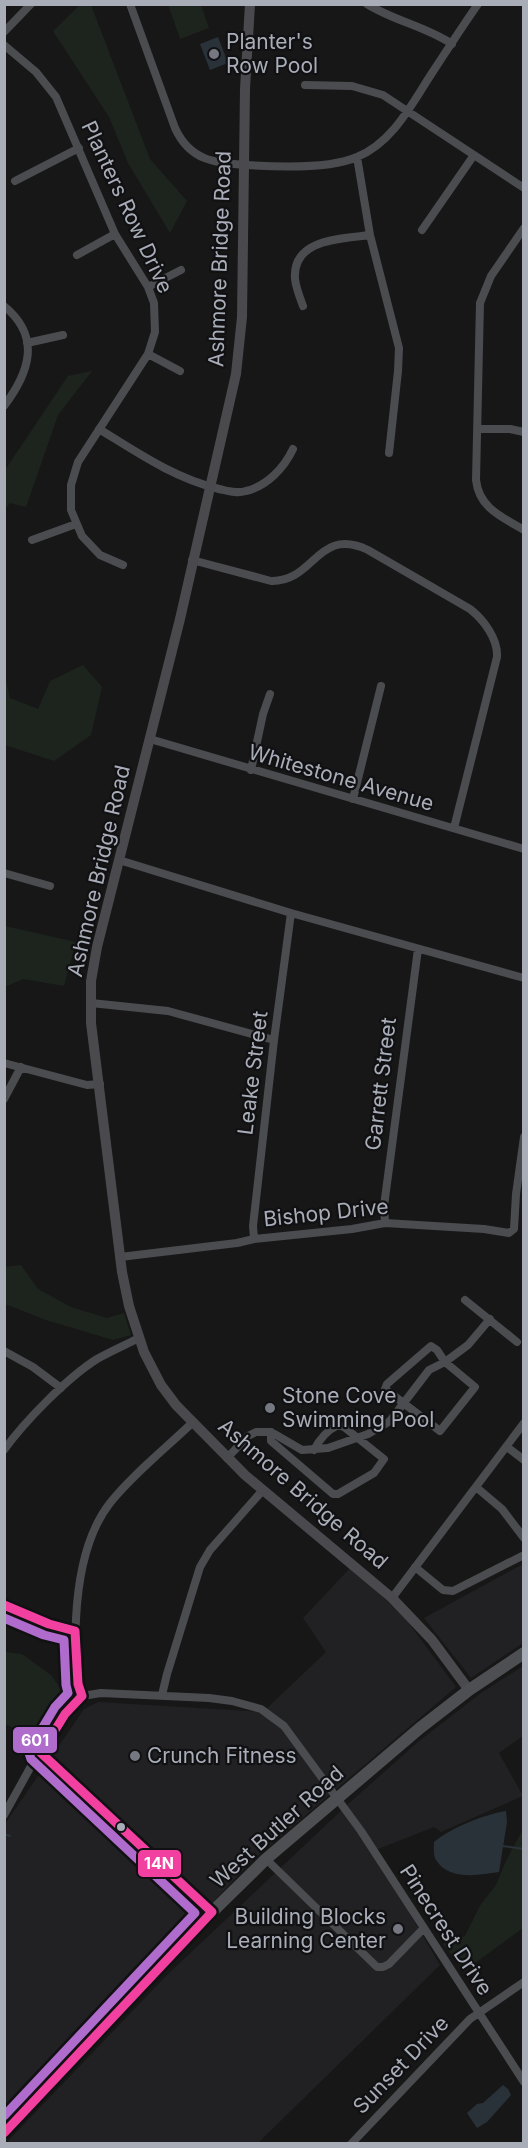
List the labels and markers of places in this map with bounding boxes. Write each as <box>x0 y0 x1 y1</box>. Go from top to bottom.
place label: Planter's Row Pool <box>226 29 318 78</box>
marker: Planter's Row Pool <box>207 47 221 61</box>
place label: Stone Cove Swimming Pool <box>282 1383 434 1432</box>
marker: Stone Cove Swimming Pool <box>263 1401 277 1415</box>
place label: Crunch Fitness <box>147 1743 297 1768</box>
marker: Crunch Fitness <box>128 1749 142 1763</box>
unlabelled marker <box>115 1821 127 1833</box>
place label: Building Blocks Learning Center <box>226 1904 386 1953</box>
marker: Building Blocks Learning Center <box>391 1922 405 1936</box>

